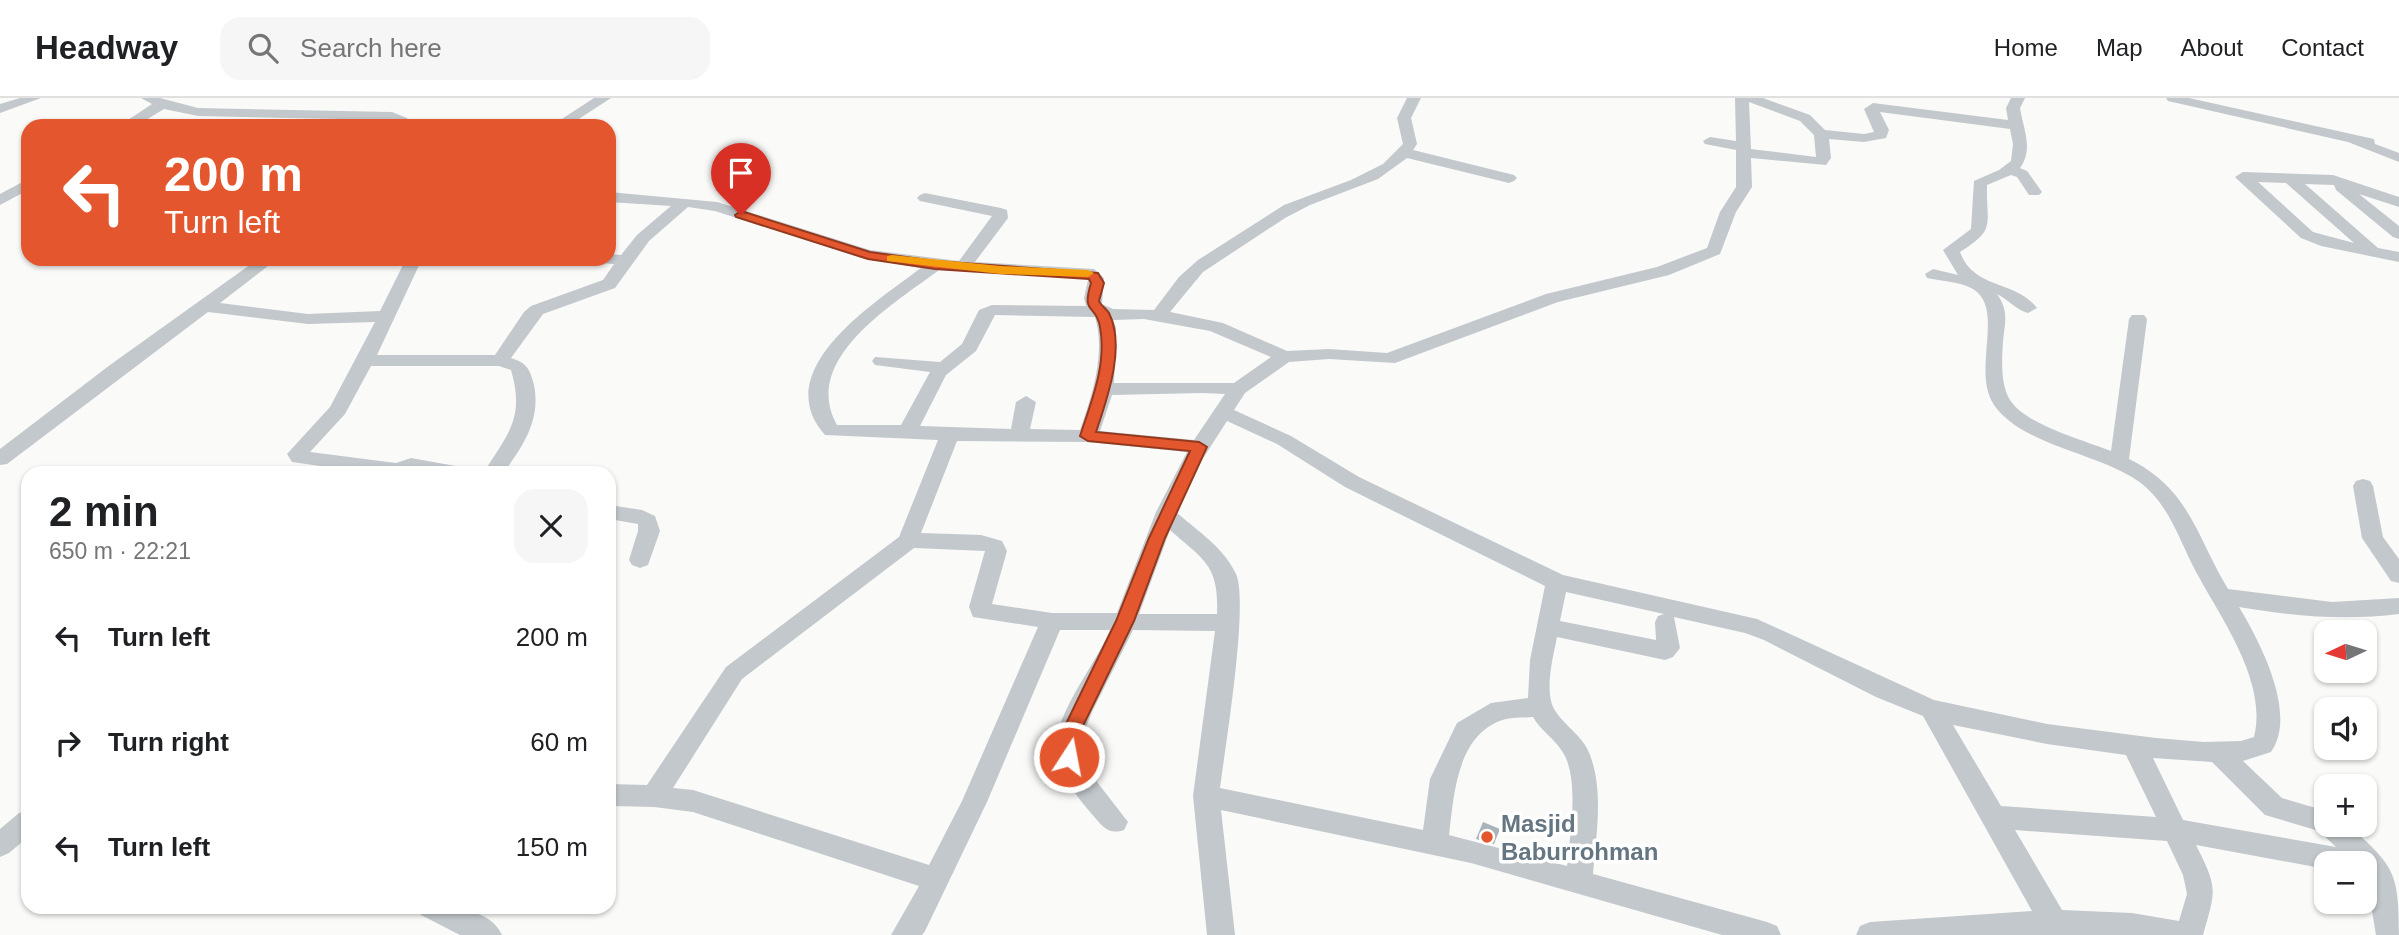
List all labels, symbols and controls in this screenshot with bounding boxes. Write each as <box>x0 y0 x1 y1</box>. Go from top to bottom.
search box <box>220 17 710 80</box>
text: Headway <box>35 29 178 66</box>
icon: search <box>244 29 282 67</box>
text: Search here <box>300 33 442 63</box>
text: Home <box>1994 34 2058 61</box>
text: Map <box>2096 34 2143 61</box>
text: About <box>2181 34 2243 61</box>
text: Contact <box>2281 34 2364 61</box>
pin <box>711 143 771 215</box>
icon: left <box>49 147 140 238</box>
text: 200 m <box>164 147 303 201</box>
icon: arrive <box>722 154 760 192</box>
text: Turn left <box>164 204 280 240</box>
text: 2 min <box>49 488 159 535</box>
button: close <box>514 489 588 563</box>
text: 650 m · 22:21 <box>49 538 191 564</box>
icon: left <box>49 619 87 657</box>
north arrow <box>2314 620 2376 682</box>
map controls <box>2314 620 2377 914</box>
text: Turn left <box>108 622 210 652</box>
text: 200 m <box>516 622 588 652</box>
button: sound <box>2314 697 2377 760</box>
position arrow <box>1032 720 1106 794</box>
icon: right <box>49 724 87 762</box>
text: Turn right <box>108 727 229 757</box>
text: 60 m <box>530 727 588 757</box>
button: + <box>2314 774 2377 837</box>
place label: Masjid Baburrohman <box>1501 810 1658 865</box>
icon: left <box>49 829 87 867</box>
marker: Masjid Baburrohman <box>1479 829 1495 845</box>
text: Turn left <box>108 832 210 862</box>
text: 150 m <box>516 832 588 862</box>
button: − <box>2314 851 2377 914</box>

